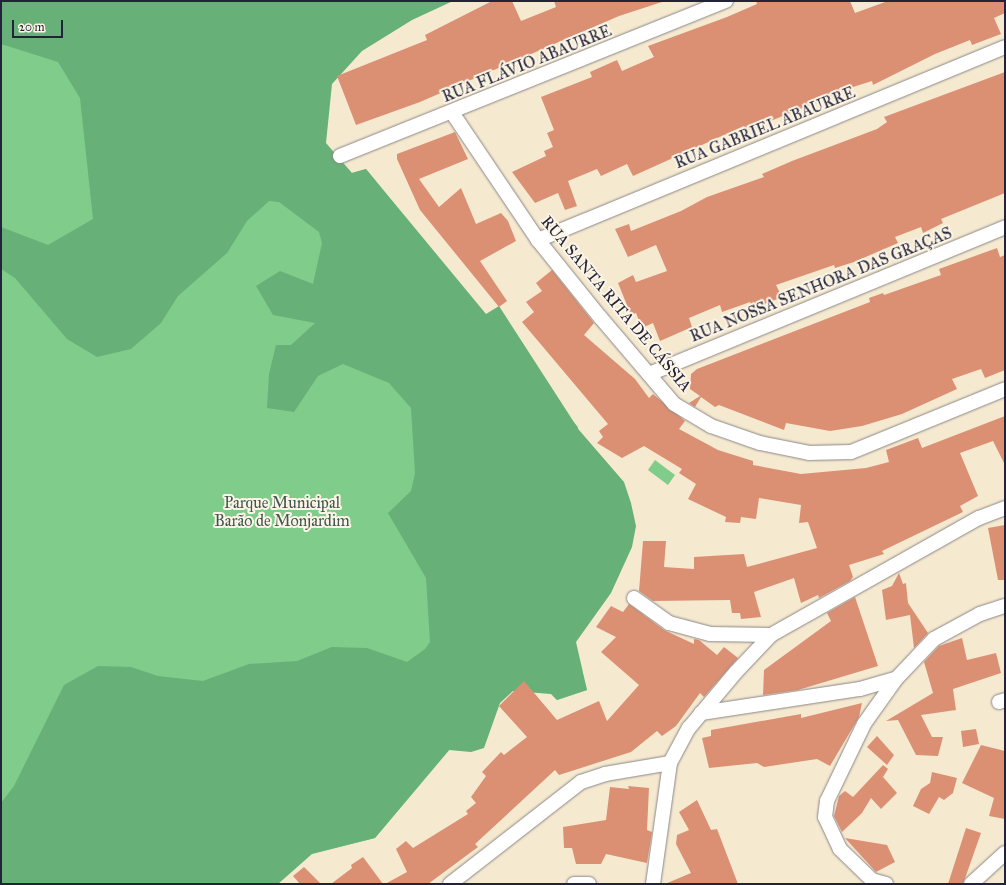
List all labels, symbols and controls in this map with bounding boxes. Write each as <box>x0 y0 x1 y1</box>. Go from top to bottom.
scale bar <box>14 12 65 38</box>
text: 20 m <box>19 20 45 34</box>
street label: RUA FLÁVIO ABAURRE <box>440 21 614 107</box>
street label: RUA GABRIEL ABAURRE <box>672 83 858 173</box>
street label: RUA SANTA RITA DE CÁSSIA <box>537 212 695 396</box>
street label: RUA NOSSA SENHORA DAS GRAÇAS <box>687 224 955 346</box>
park label: Parque Municipal Barão de Monjardim <box>214 493 350 531</box>

